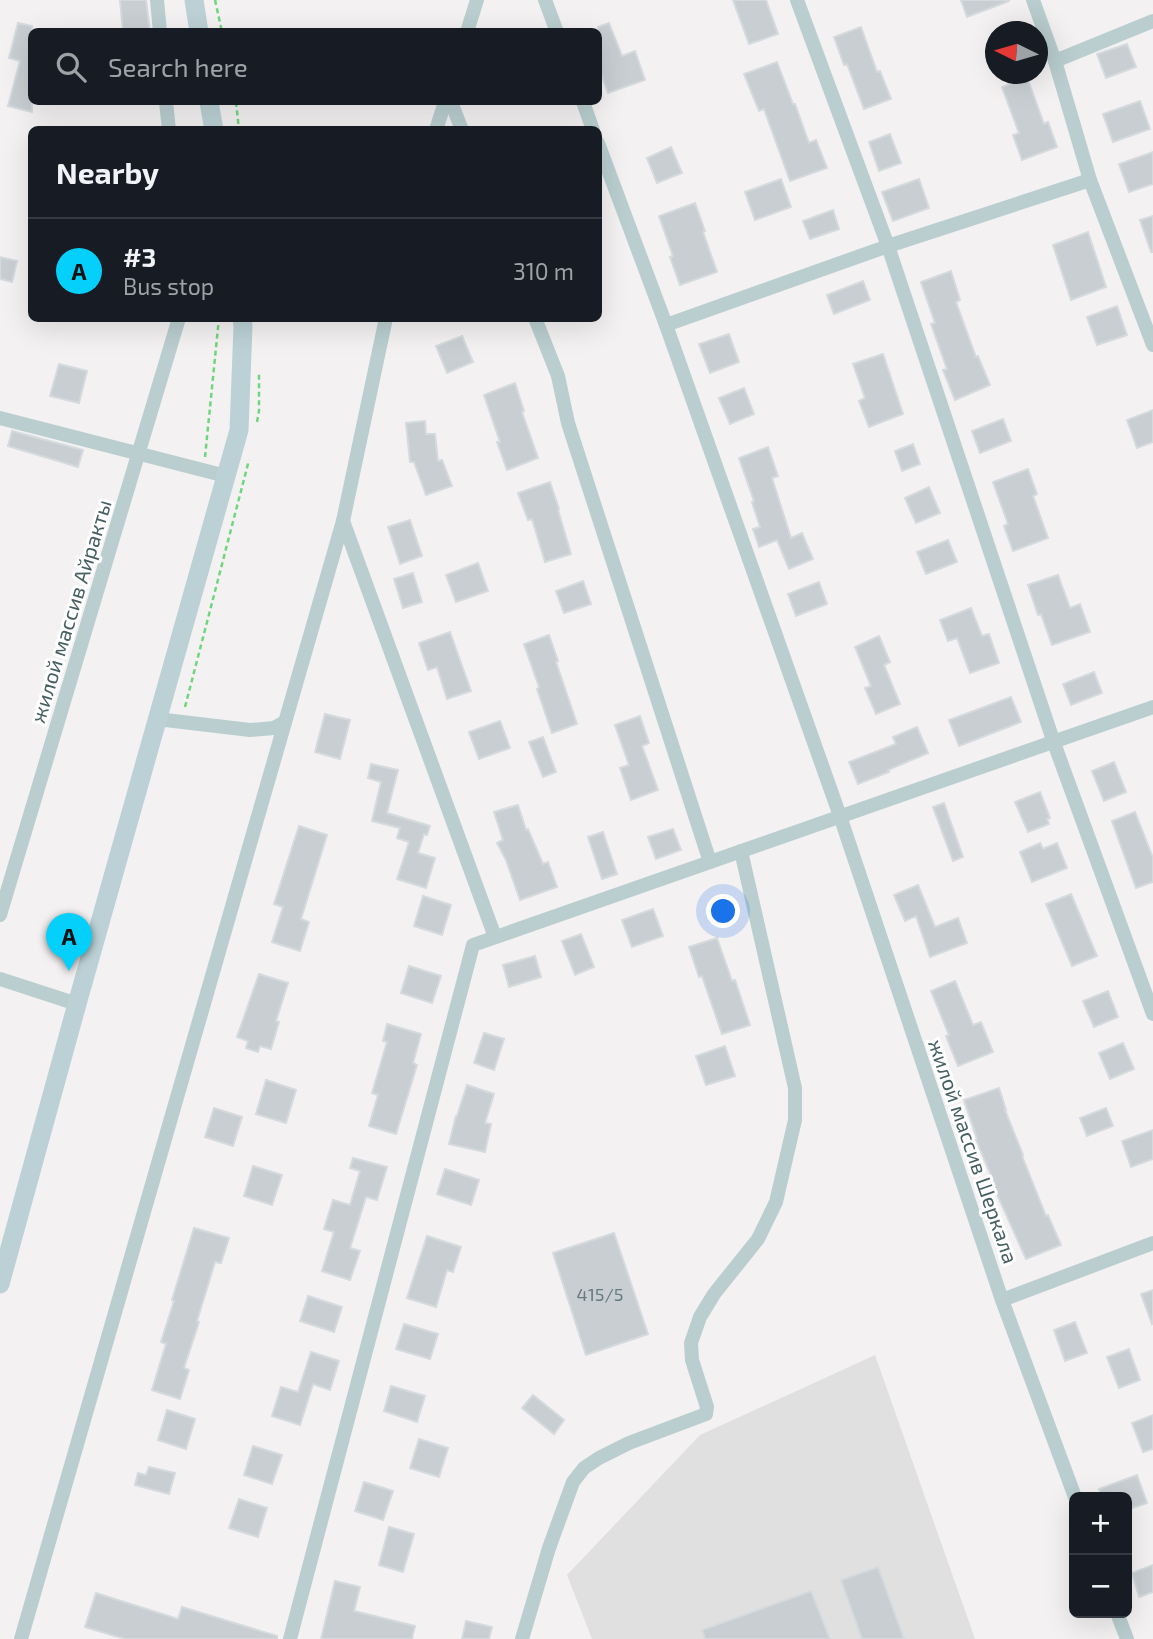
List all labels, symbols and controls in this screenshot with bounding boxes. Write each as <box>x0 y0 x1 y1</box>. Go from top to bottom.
north arrow <box>985 21 1048 84</box>
search box <box>28 28 602 105</box>
icon: search <box>52 48 90 86</box>
text: Search here <box>108 51 248 82</box>
text: Nearby <box>56 154 159 190</box>
text: #3 <box>123 241 156 272</box>
text: A <box>71 257 87 285</box>
text: 310 m <box>513 257 574 285</box>
text: Bus stop <box>123 272 214 300</box>
street label: жилой массив Айракты <box>24 496 116 726</box>
your location <box>706 894 740 928</box>
pin: A <box>46 913 92 971</box>
street label: жилой массив Шеркала <box>924 1036 1024 1266</box>
house number: 415/5 <box>577 1283 623 1305</box>
map controls <box>1069 1492 1132 1618</box>
button: + <box>1069 1492 1132 1555</box>
button: − <box>1069 1555 1132 1618</box>

